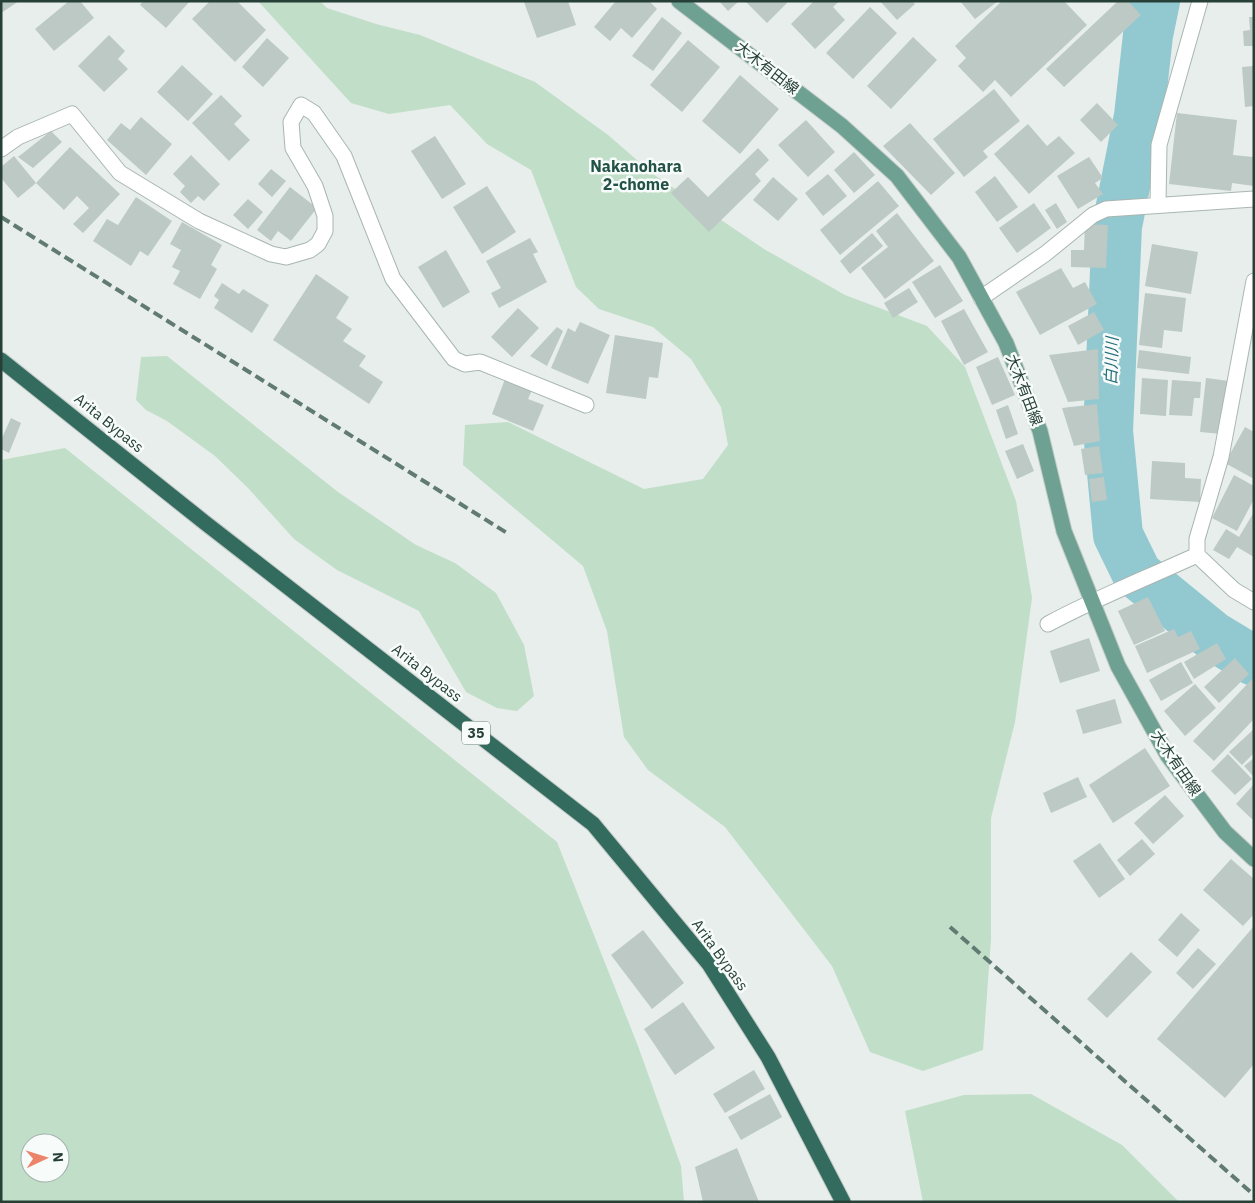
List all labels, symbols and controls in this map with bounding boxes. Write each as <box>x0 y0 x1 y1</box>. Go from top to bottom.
street label: 大木有田線 <box>732 37 803 98</box>
district label: Nakanohara 2-chome <box>590 156 682 194</box>
water label: 白川川 <box>1100 335 1122 385</box>
street label: 大木有田線 <box>1002 351 1047 428</box>
street label: Arita Bypass <box>71 389 148 456</box>
street label: Arita Bypass <box>388 639 466 706</box>
road number: 35 <box>462 721 490 744</box>
street label: 大木有田線 <box>1148 726 1205 799</box>
street label: Arita Bypass <box>688 915 753 994</box>
north arrow <box>20 1133 70 1183</box>
text: N <box>49 1151 67 1163</box>

